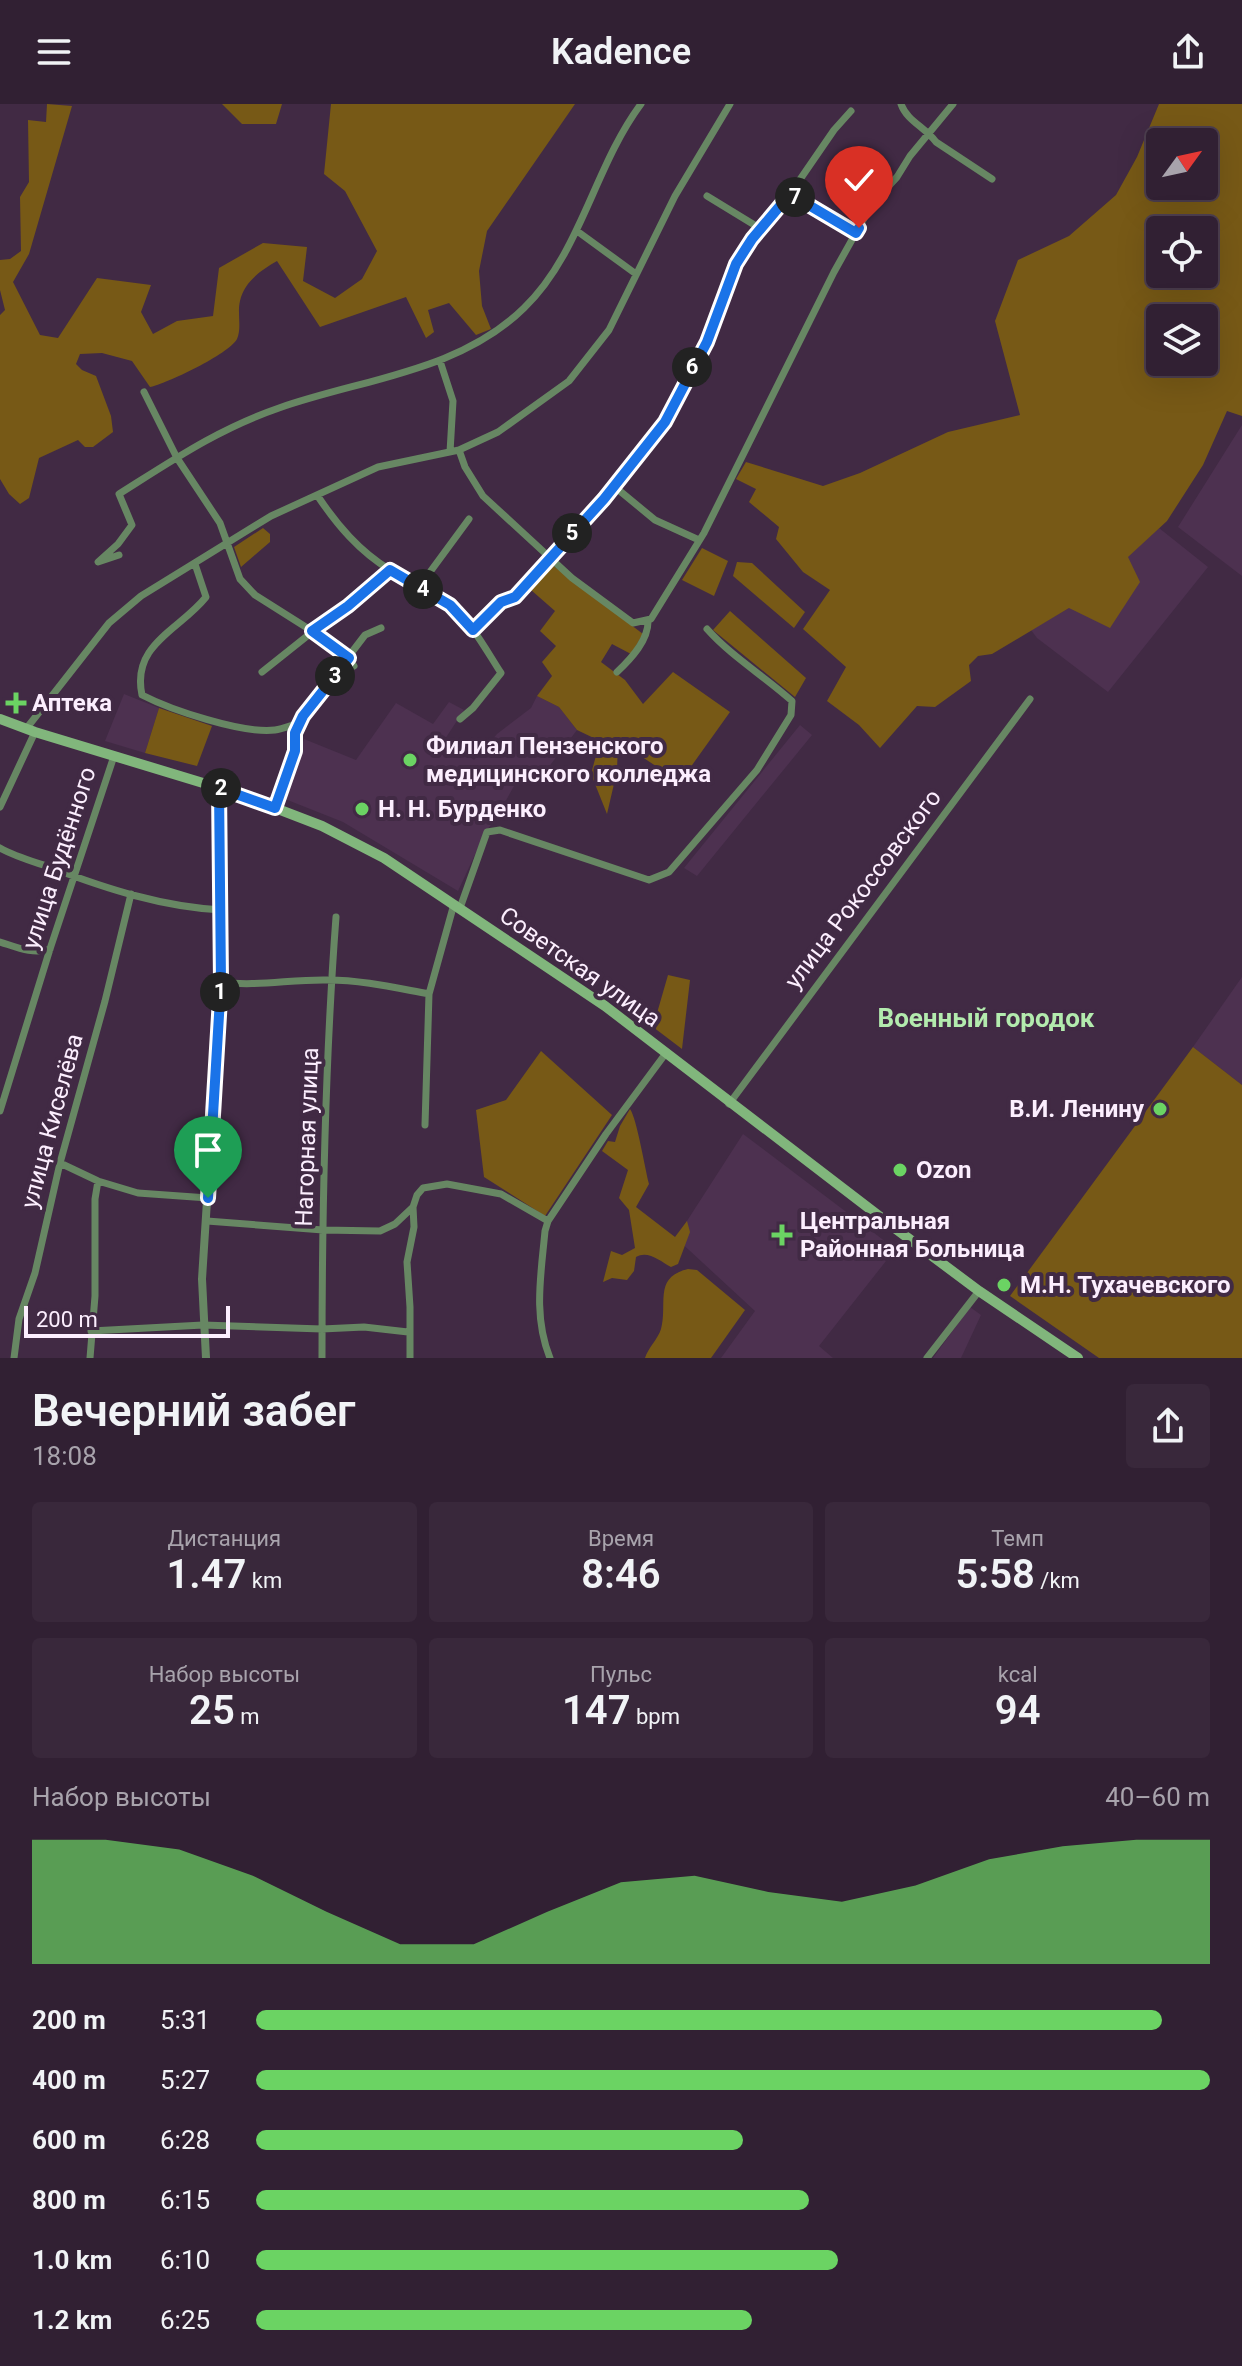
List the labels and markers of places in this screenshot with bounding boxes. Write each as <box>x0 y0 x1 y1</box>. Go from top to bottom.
pin <box>825 146 893 228</box>
pin: 7 <box>775 177 815 217</box>
pin: 6 <box>672 347 712 387</box>
pin: 5 <box>552 513 592 553</box>
pin: 4 <box>403 569 443 609</box>
pin: 3 <box>315 656 355 696</box>
place label: Аптека <box>32 689 112 717</box>
marker: Аптека <box>7 694 25 712</box>
place label: Филиал Пензенского медицинского колледжа <box>426 732 711 788</box>
marker: Филиал Пензенского медицинского колледжа <box>401 751 419 769</box>
pin: 2 <box>201 768 241 808</box>
place label: Н. Н. Бурденко <box>378 795 546 823</box>
marker: Н. Н. Бурденко <box>353 800 371 818</box>
pin: 1 <box>200 972 240 1012</box>
place label: В.И. Ленину <box>1009 1095 1145 1123</box>
marker: В.И. Ленину <box>1151 1100 1169 1118</box>
pin <box>174 1116 242 1198</box>
place label: Ozon <box>916 1156 972 1184</box>
marker: Ozon <box>891 1161 909 1179</box>
place label: Центральная Районная Больница <box>800 1207 1025 1263</box>
marker: Центральная Районная Больница <box>771 1224 793 1246</box>
place label: М.Н. Тухачевского <box>1020 1271 1231 1299</box>
marker: М.Н. Тухачевского <box>995 1276 1013 1294</box>

